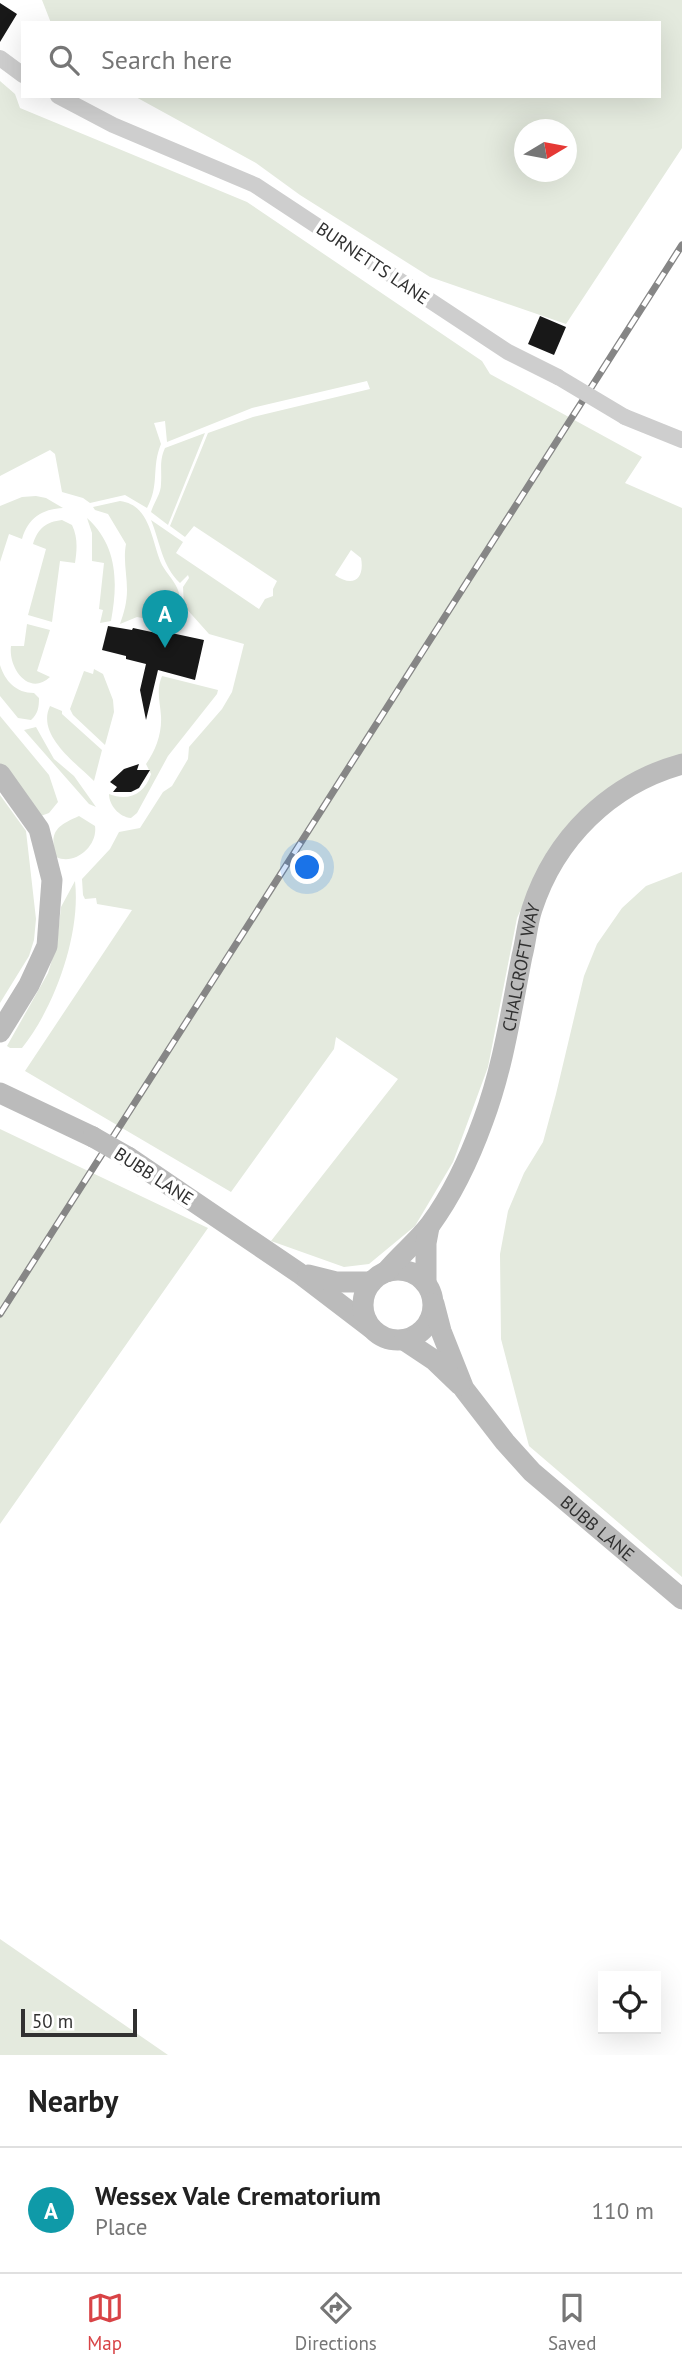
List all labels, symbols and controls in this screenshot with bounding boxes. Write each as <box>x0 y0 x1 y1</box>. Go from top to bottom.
search box <box>21 21 661 98</box>
icon: search <box>45 41 83 79</box>
text: Search here <box>101 43 232 76</box>
north arrow <box>514 119 577 182</box>
street label: BURNETTS LANE <box>312 217 434 309</box>
pin: A <box>142 590 188 648</box>
your location <box>290 850 324 884</box>
street label: CHALCROFT WAY <box>496 900 545 1033</box>
street label: BUBB LANE <box>110 1142 198 1210</box>
street label: BUBB LANE <box>556 1490 640 1566</box>
map controls <box>598 1971 661 2034</box>
button: locate <box>598 1971 661 2034</box>
scale bar <box>21 2006 136 2038</box>
text: 50 m <box>32 2009 73 2033</box>
text: Nearby <box>28 2081 118 2120</box>
text: Wessex Vale Crematorium <box>95 2179 381 2212</box>
text: A <box>44 2196 58 2225</box>
text: 110 m <box>592 2196 654 2225</box>
text: Place <box>95 2212 148 2241</box>
tab: Map <box>86 2289 124 2355</box>
tab: Directions <box>295 2289 377 2355</box>
tab: Saved <box>548 2289 596 2355</box>

